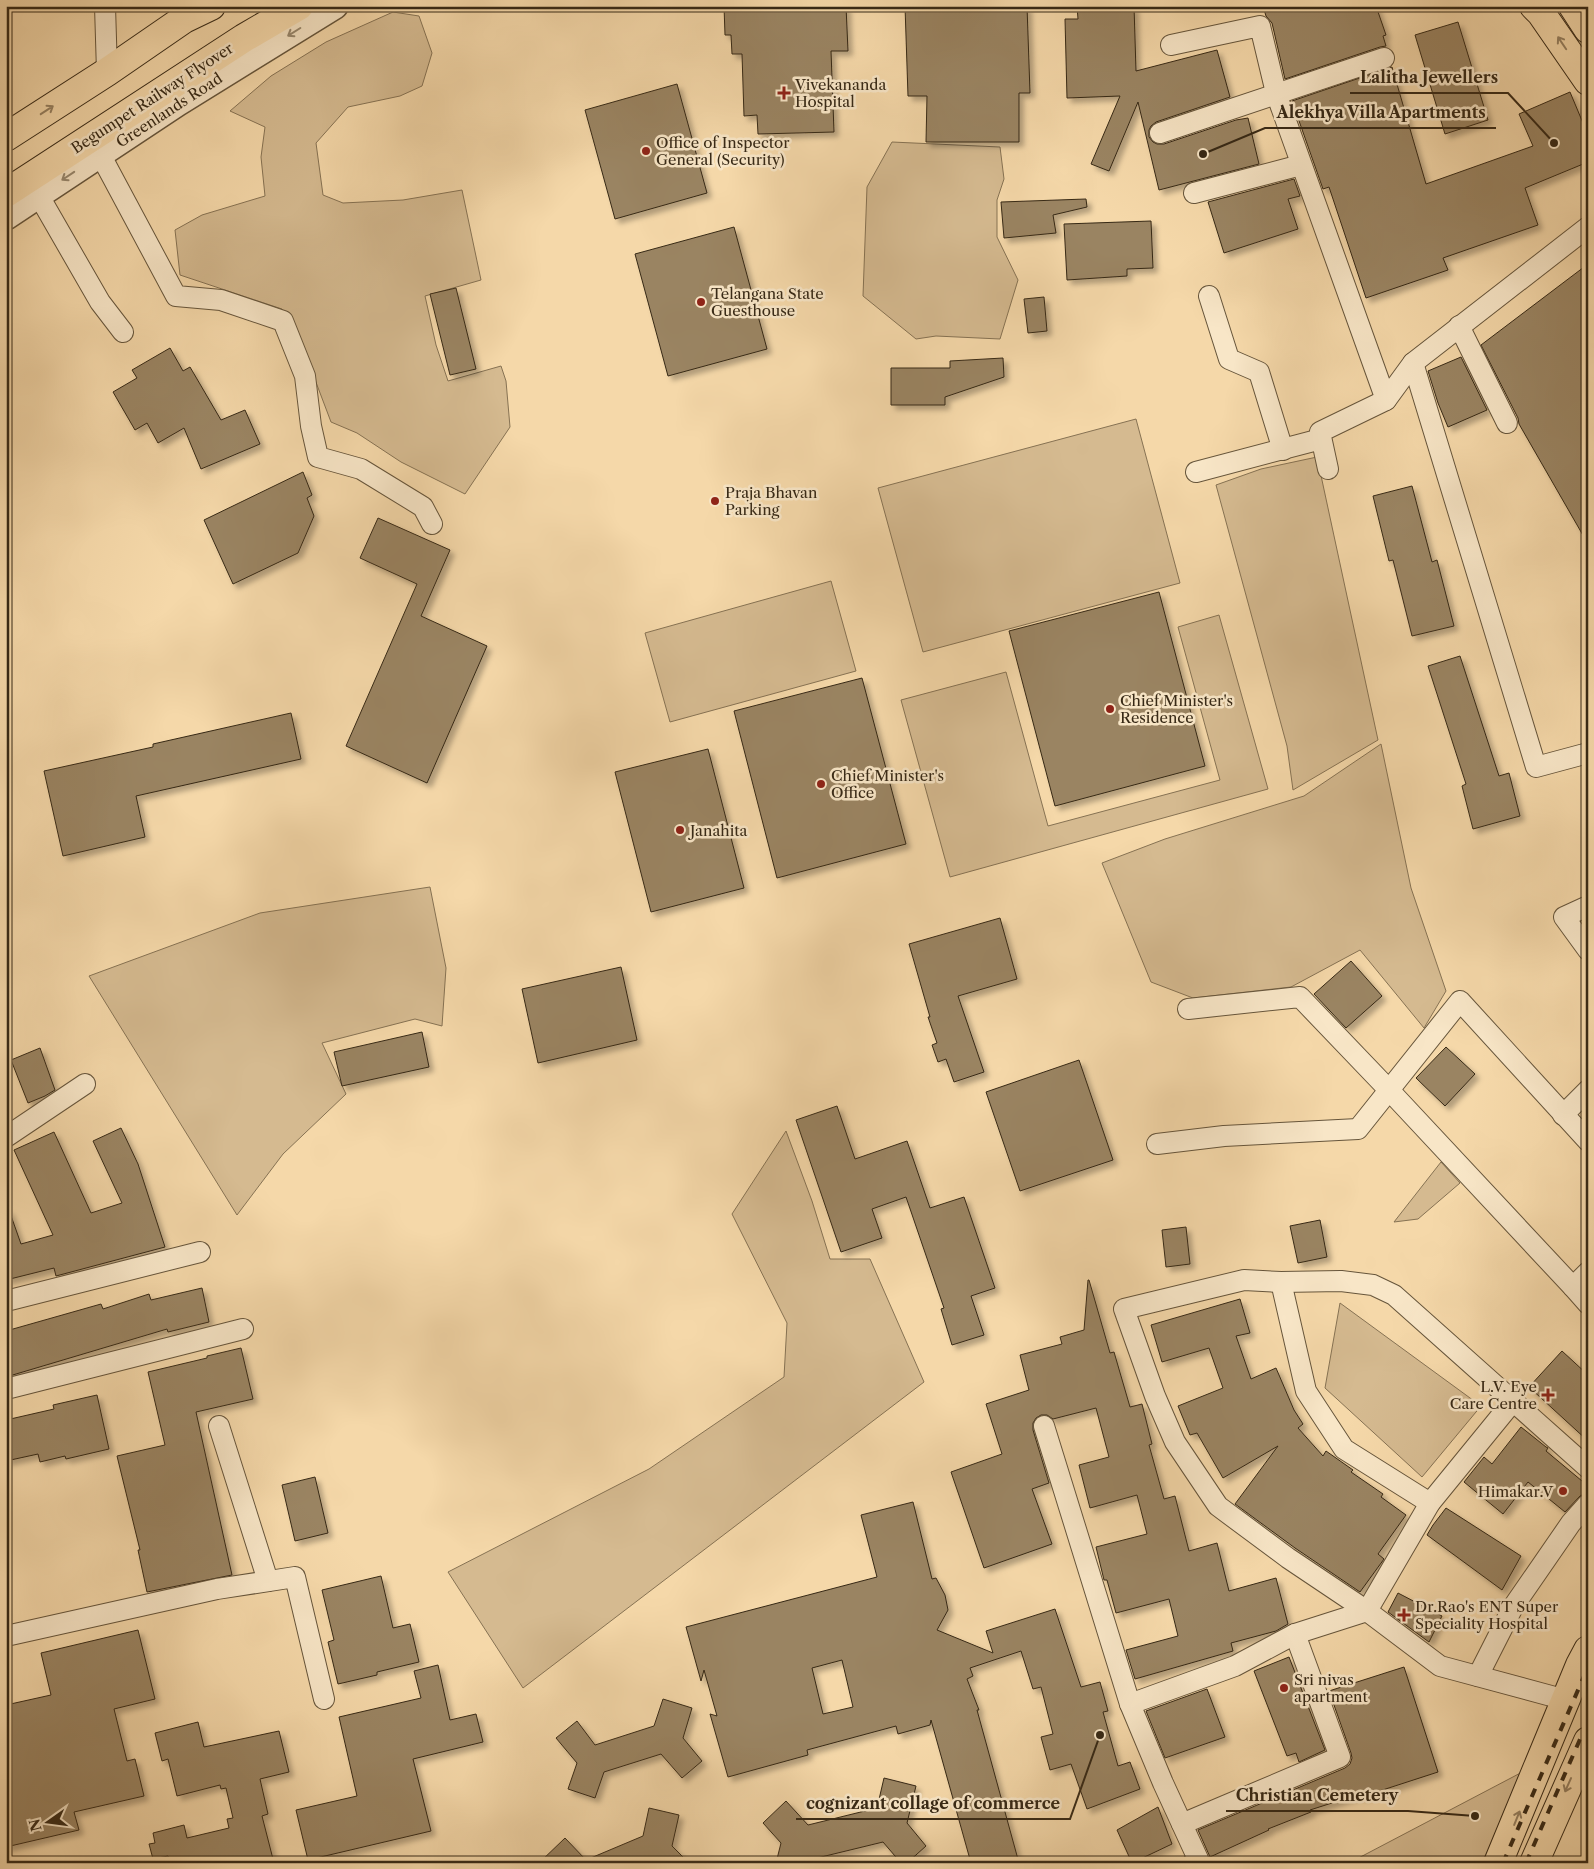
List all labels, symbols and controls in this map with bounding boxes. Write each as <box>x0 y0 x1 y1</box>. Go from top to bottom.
one-way arrow <box>287 27 301 37</box>
one-way arrow <box>1557 36 1567 50</box>
street label: Begumpet Railway Flyover <box>67 38 237 158</box>
callout: Lalitha Jewellers <box>1350 62 1508 93</box>
text: Lalitha Jewellers <box>1360 67 1498 87</box>
street label: Greenlands Road <box>112 69 226 151</box>
place label: Vivekananda Hospital <box>794 75 886 111</box>
marker: Vivekananda Hospital <box>777 86 791 100</box>
callout: Alekhya Villa Apartments <box>1265 97 1496 128</box>
text: Alekhya Villa Apartments <box>1275 102 1486 122</box>
one-way arrow <box>40 105 54 115</box>
place label: Office of Inspector General (Security) <box>656 133 790 169</box>
marker: Office of Inspector General (Security) <box>640 145 652 157</box>
one-way arrow <box>62 171 76 181</box>
place label: Telangana State Guesthouse <box>711 284 824 320</box>
marker: Telangana State Guesthouse <box>695 296 707 308</box>
place label: Praja Bhavan Parking <box>725 483 818 519</box>
marker: Praja Bhavan Parking <box>709 495 721 507</box>
place label: Chief Minister's Residence <box>1120 691 1233 727</box>
marker: Chief Minister's Residence <box>1104 703 1116 715</box>
place label: Chief Minister's Office <box>831 766 944 802</box>
marker: Chief Minister's Office <box>815 778 827 790</box>
place label: Janahita <box>688 821 748 840</box>
marker: Janahita <box>674 824 686 836</box>
place label: L.V. Eye Care Centre <box>1450 1377 1537 1413</box>
marker: L.V. Eye Care Centre <box>1541 1388 1555 1402</box>
place label: Himakar.V <box>1478 1482 1554 1501</box>
marker: Himakar.V <box>1557 1485 1569 1497</box>
place label: Dr.Rao's ENT Super Speciality Hospital <box>1415 1597 1559 1633</box>
marker: Dr.Rao's ENT Super Speciality Hospital <box>1397 1608 1411 1622</box>
place label: Sri nivas apartment <box>1294 1670 1368 1706</box>
marker: Sri nivas apartment <box>1278 1682 1290 1694</box>
one-way arrow <box>1563 1777 1572 1792</box>
callout: Christian Cemetery <box>1226 1780 1408 1811</box>
text: Christian Cemetery <box>1236 1785 1400 1805</box>
callout: cognizant collage of commerce <box>796 1788 1070 1819</box>
text: cognizant collage of commerce <box>806 1793 1060 1813</box>
north arrow <box>22 1796 72 1846</box>
one-way arrow <box>1512 1811 1522 1826</box>
text: N <box>25 1817 46 1833</box>

